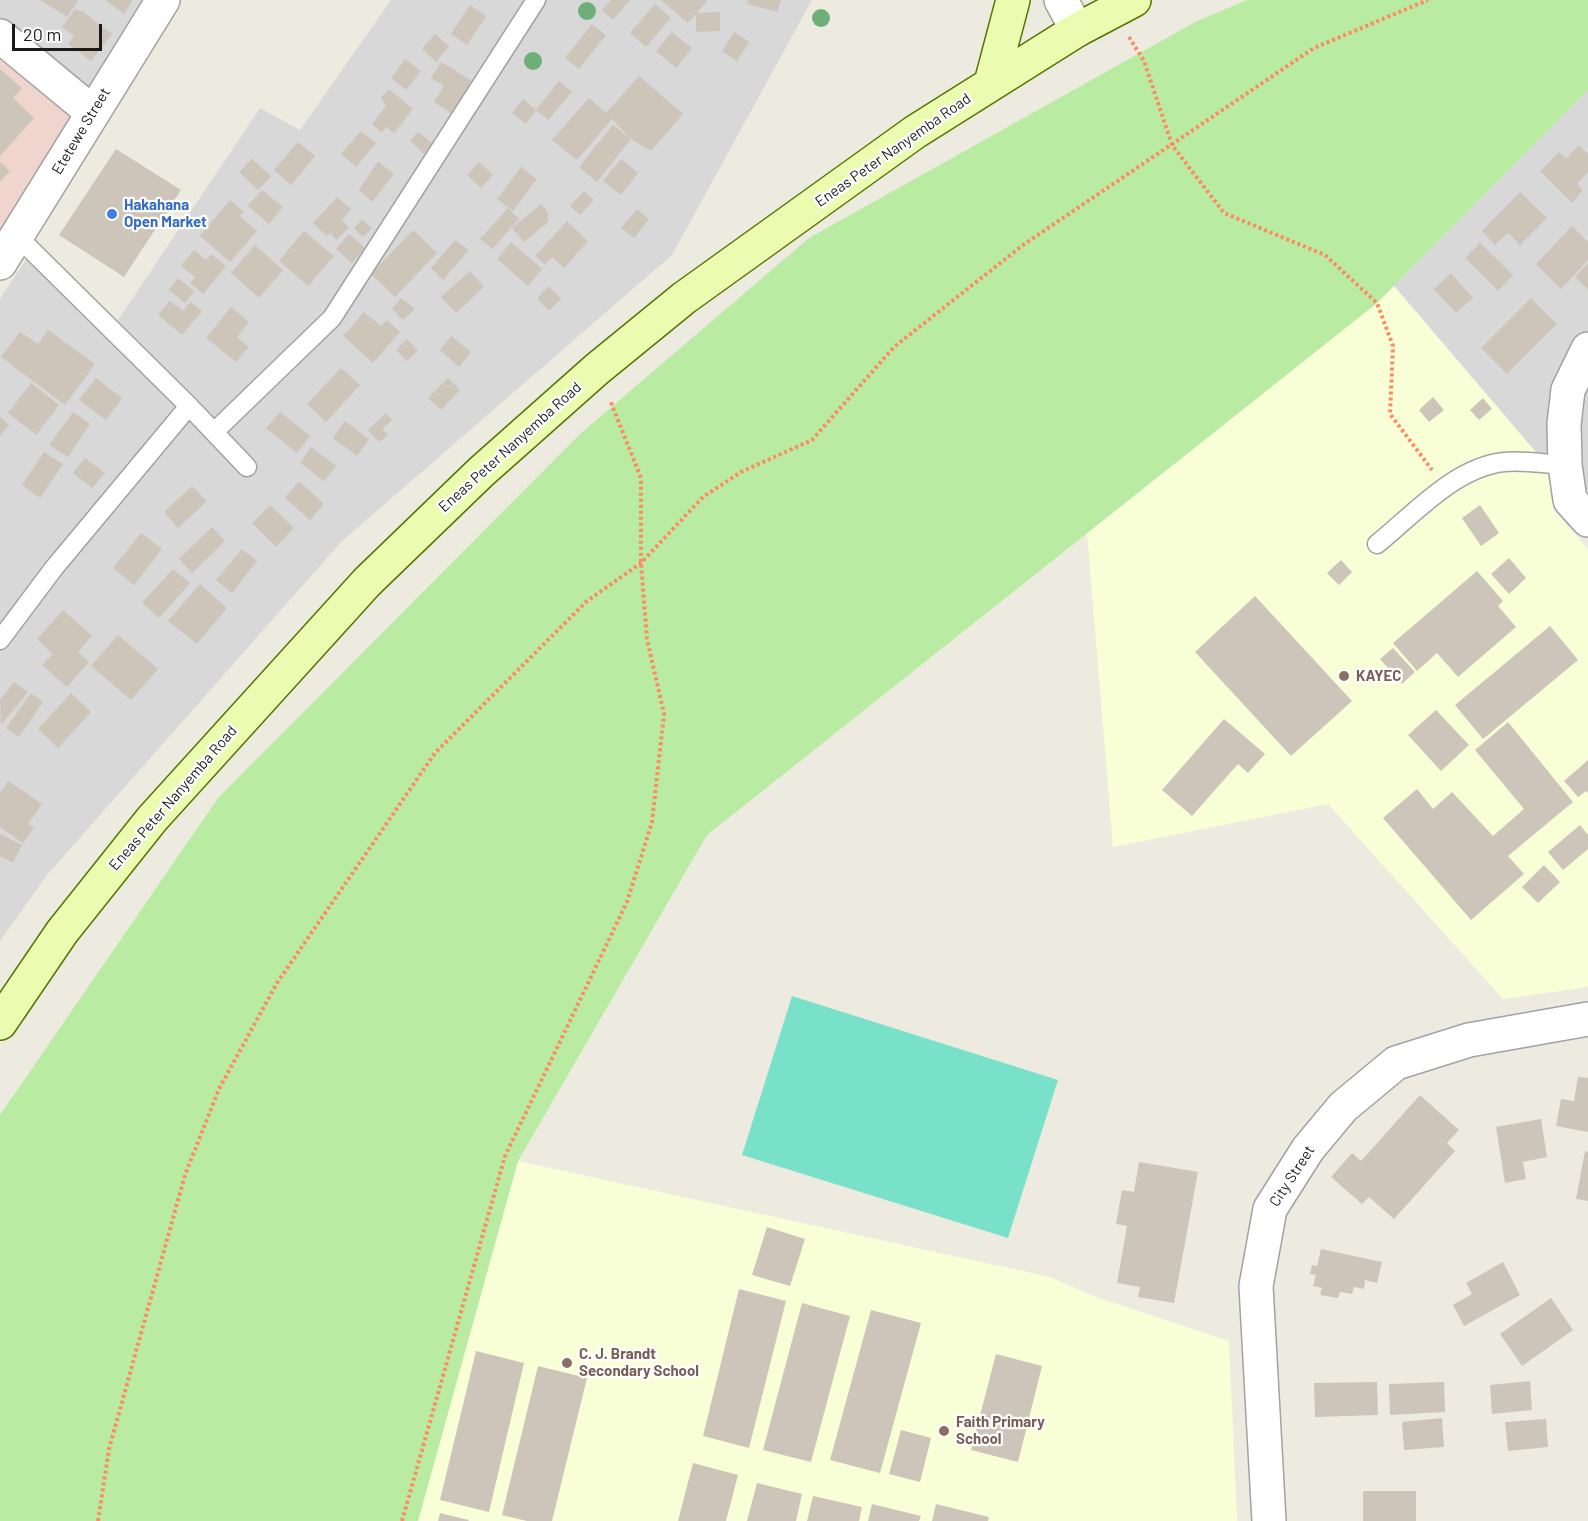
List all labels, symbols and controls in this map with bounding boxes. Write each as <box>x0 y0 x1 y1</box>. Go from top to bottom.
scale bar <box>15 12 105 50</box>
text: 20 m <box>23 23 61 45</box>
street label: Etetewe Street <box>48 84 114 178</box>
street label: Eneas Peter Nanyemba Road <box>812 89 974 211</box>
place label: Hakahana Open Market <box>124 196 207 231</box>
marker: Hakahana Open Market <box>105 207 119 221</box>
street label: Eneas Peter Nanyemba Road <box>435 378 585 516</box>
place label: KAYEC <box>1356 667 1401 685</box>
marker: KAYEC <box>1337 669 1351 683</box>
street label: Eneas Peter Nanyemba Road <box>105 722 241 874</box>
street label: City Street <box>1266 1142 1318 1210</box>
place label: C. J. Brandt Secondary School <box>579 1345 699 1380</box>
marker: C. J. Brandt Secondary School <box>560 1356 574 1370</box>
place label: Faith Primary School <box>956 1413 1045 1448</box>
marker: Faith Primary School <box>937 1424 951 1438</box>

